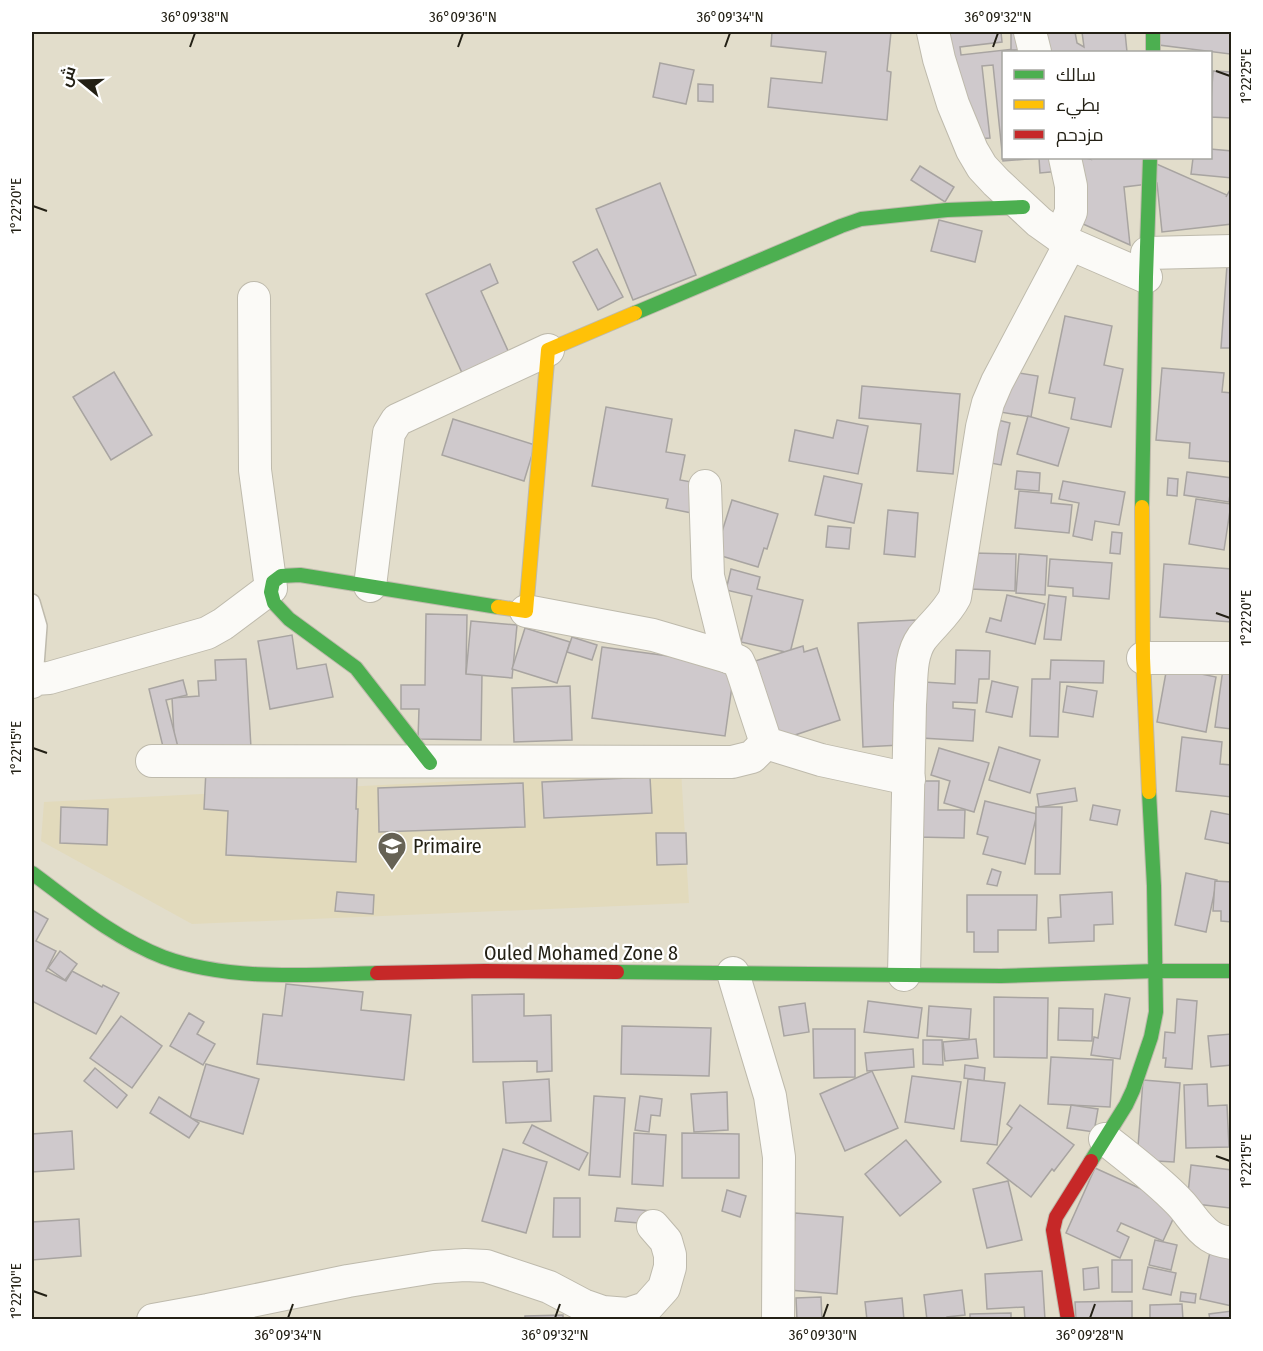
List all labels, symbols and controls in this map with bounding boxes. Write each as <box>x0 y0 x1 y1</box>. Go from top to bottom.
text: 36°09'38"N <box>161 8 229 26</box>
text: 36°09'36"N <box>429 8 497 26</box>
text: 36°09'34"N <box>696 8 764 26</box>
text: 36°09'32"N <box>964 8 1032 26</box>
text: 1°22'25"E <box>1237 49 1255 103</box>
north arrow <box>51 51 111 111</box>
legend <box>1002 51 1212 159</box>
text: ش <box>55 63 80 89</box>
text: سالك <box>1056 64 1096 86</box>
text: بطيء <box>1056 94 1100 119</box>
text: مزدحم <box>1056 124 1104 147</box>
text: 1°22'20"E <box>7 178 25 234</box>
text: 1°22'20"E <box>1237 590 1255 646</box>
text: 1°22'15"E <box>7 721 25 775</box>
school or university icon: Primaire <box>376 830 408 872</box>
place label: Primaire <box>413 834 482 858</box>
street label: Ouled Mohamed Zone 8 <box>484 941 678 965</box>
text: 1°22'15"E <box>1237 1134 1255 1188</box>
text: 1°22'10"E <box>7 1263 25 1319</box>
text: 36°09'34"N <box>254 1326 322 1344</box>
text: 36°09'32"N <box>521 1326 589 1344</box>
text: 36°09'30"N <box>789 1326 857 1344</box>
text: 36°09'28"N <box>1056 1326 1124 1344</box>

